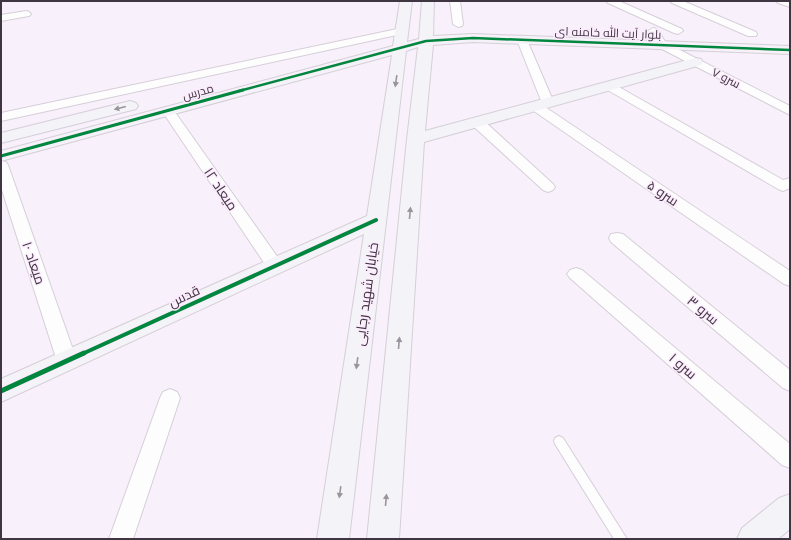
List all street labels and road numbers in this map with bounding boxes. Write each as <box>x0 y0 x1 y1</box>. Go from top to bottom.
street label: بلوار آیت الله خامنه ای <box>554 23 662 42</box>
street label: سرو ۷ <box>709 65 743 91</box>
street label: مدرس <box>181 81 215 103</box>
street label: میعاد ۱۲ <box>201 165 241 213</box>
street label: سرو ۵ <box>644 177 682 209</box>
street label: میعاد ۱۰ <box>19 239 49 287</box>
street label: خیابان شهید رجایی <box>351 241 381 347</box>
street label: قدس <box>166 282 202 310</box>
street label: سرو ۳ <box>684 292 722 328</box>
street label: سرو ۱ <box>666 350 700 382</box>

